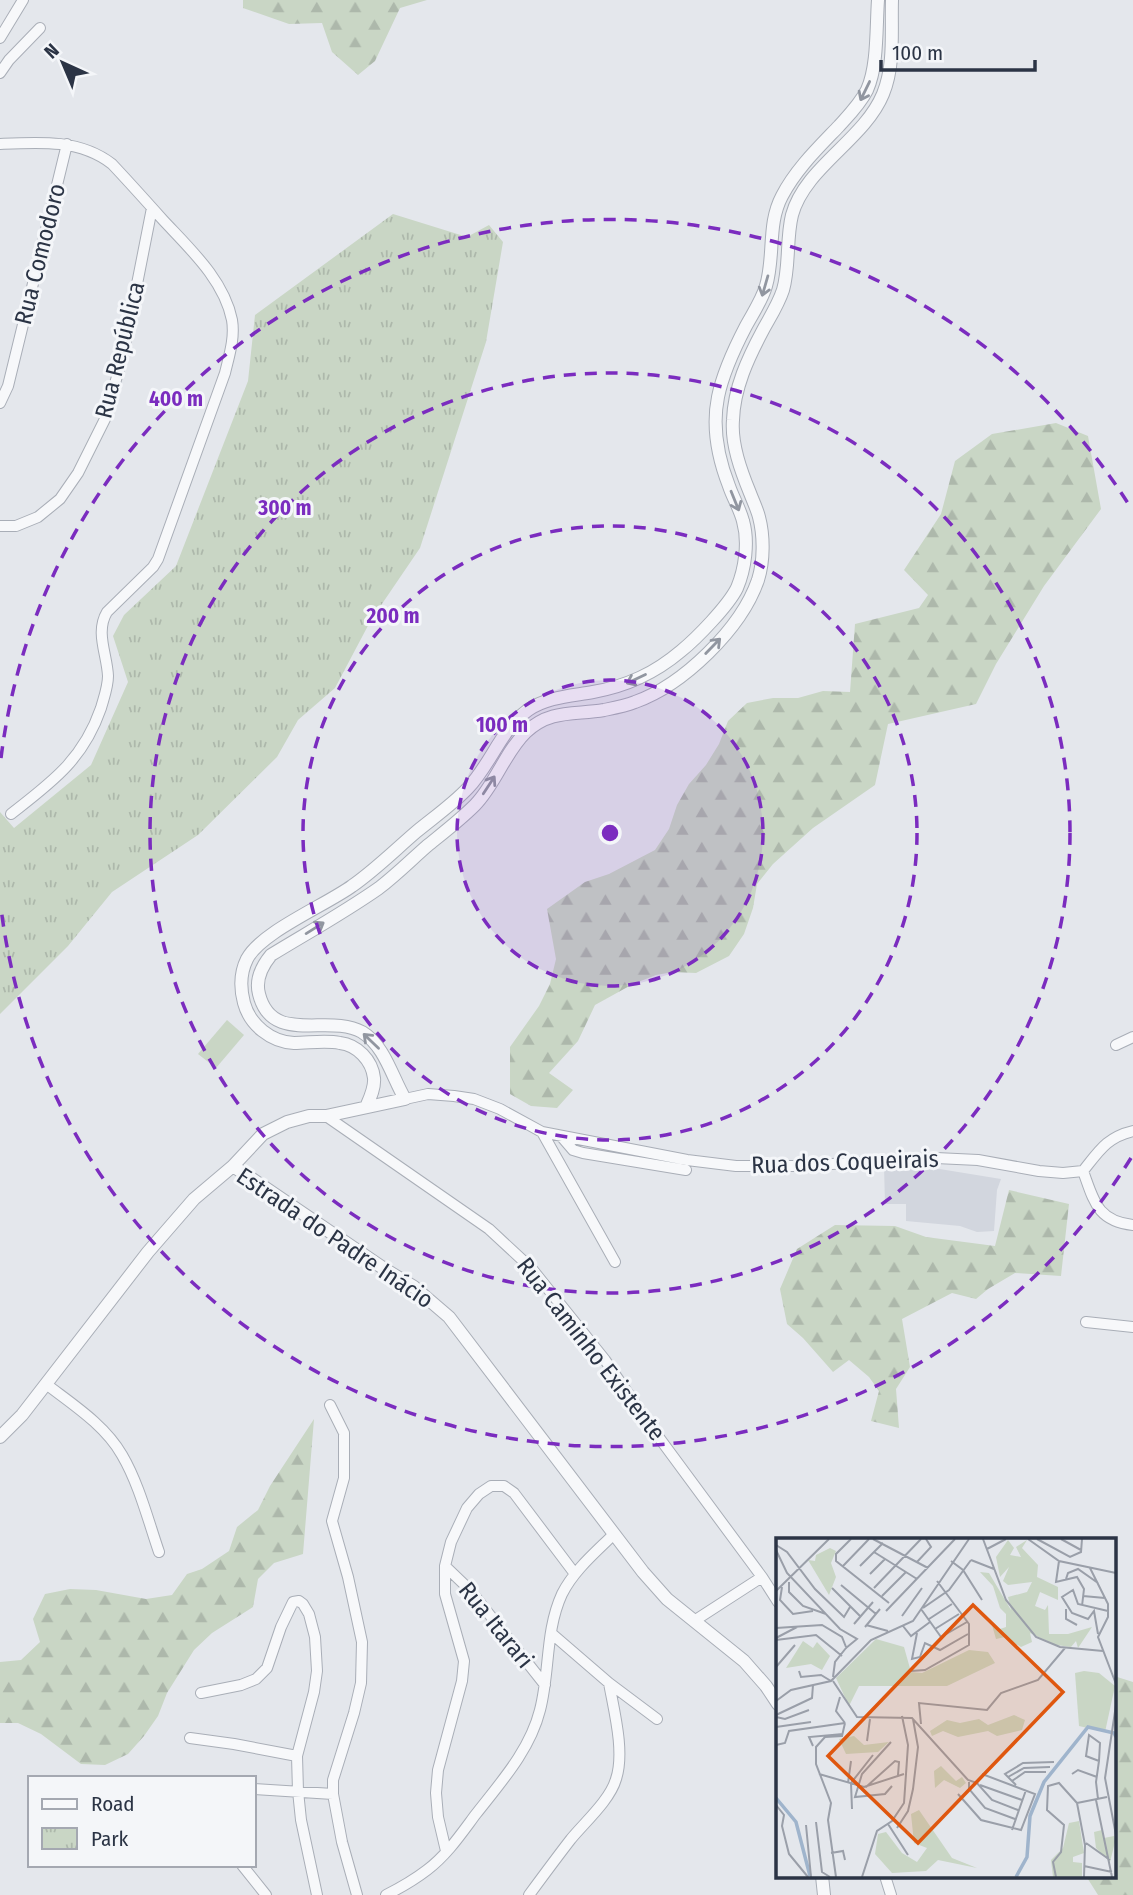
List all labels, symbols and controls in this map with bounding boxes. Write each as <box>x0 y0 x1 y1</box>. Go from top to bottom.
north arrow <box>28 28 98 98</box>
scale bar <box>881 28 1035 72</box>
text: N <box>39 39 64 63</box>
text: 100 m <box>892 40 943 66</box>
one-way arrow <box>857 80 871 101</box>
street label: Rua Comodoro <box>9 181 71 327</box>
one-way arrow <box>757 275 770 297</box>
street label: Rua República <box>89 279 151 421</box>
text: 400 m <box>149 386 203 412</box>
one-way arrow <box>729 489 742 511</box>
text: 300 m <box>257 495 312 521</box>
text: 200 m <box>365 603 420 629</box>
one-way arrow <box>705 637 722 654</box>
one-way arrow <box>626 673 647 686</box>
text: 100 m <box>476 712 528 738</box>
one-way arrow <box>483 775 497 795</box>
centre of rings <box>598 821 622 845</box>
one-way arrow <box>304 920 324 934</box>
one-way arrow <box>363 1033 380 1050</box>
street label: Rua dos Coqueirais <box>751 1145 939 1179</box>
street label: Estrada do Padre Inácio <box>232 1162 438 1314</box>
street label: Rua Caminho Existente <box>511 1252 671 1446</box>
inset map <box>776 1538 1116 1878</box>
street label: Rua Itarari <box>453 1576 539 1674</box>
legend <box>28 1776 256 1867</box>
text: Road <box>91 1791 135 1817</box>
text: Park <box>91 1826 129 1852</box>

